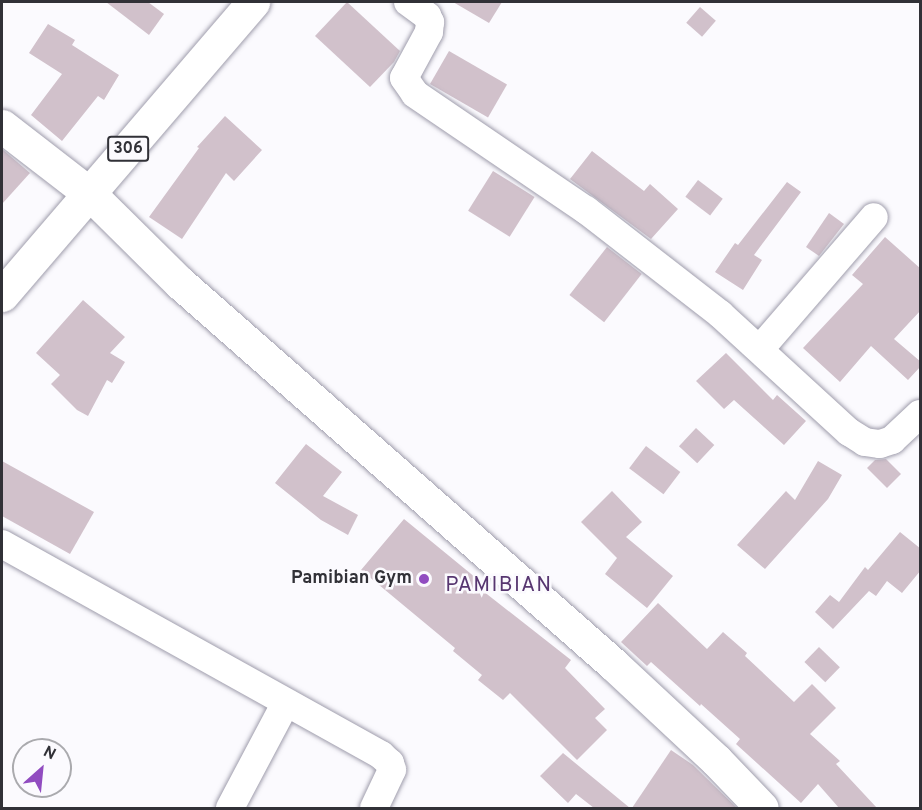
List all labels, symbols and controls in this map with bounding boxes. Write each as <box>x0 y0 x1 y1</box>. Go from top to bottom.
road number: 306 <box>107 136 149 162</box>
place label: Pamibian Gym <box>291 568 412 590</box>
marker: Pamibian Gym <box>417 572 431 586</box>
district label: PAMIBIAN <box>445 573 553 599</box>
north arrow <box>12 738 72 798</box>
text: N <box>40 742 59 765</box>

